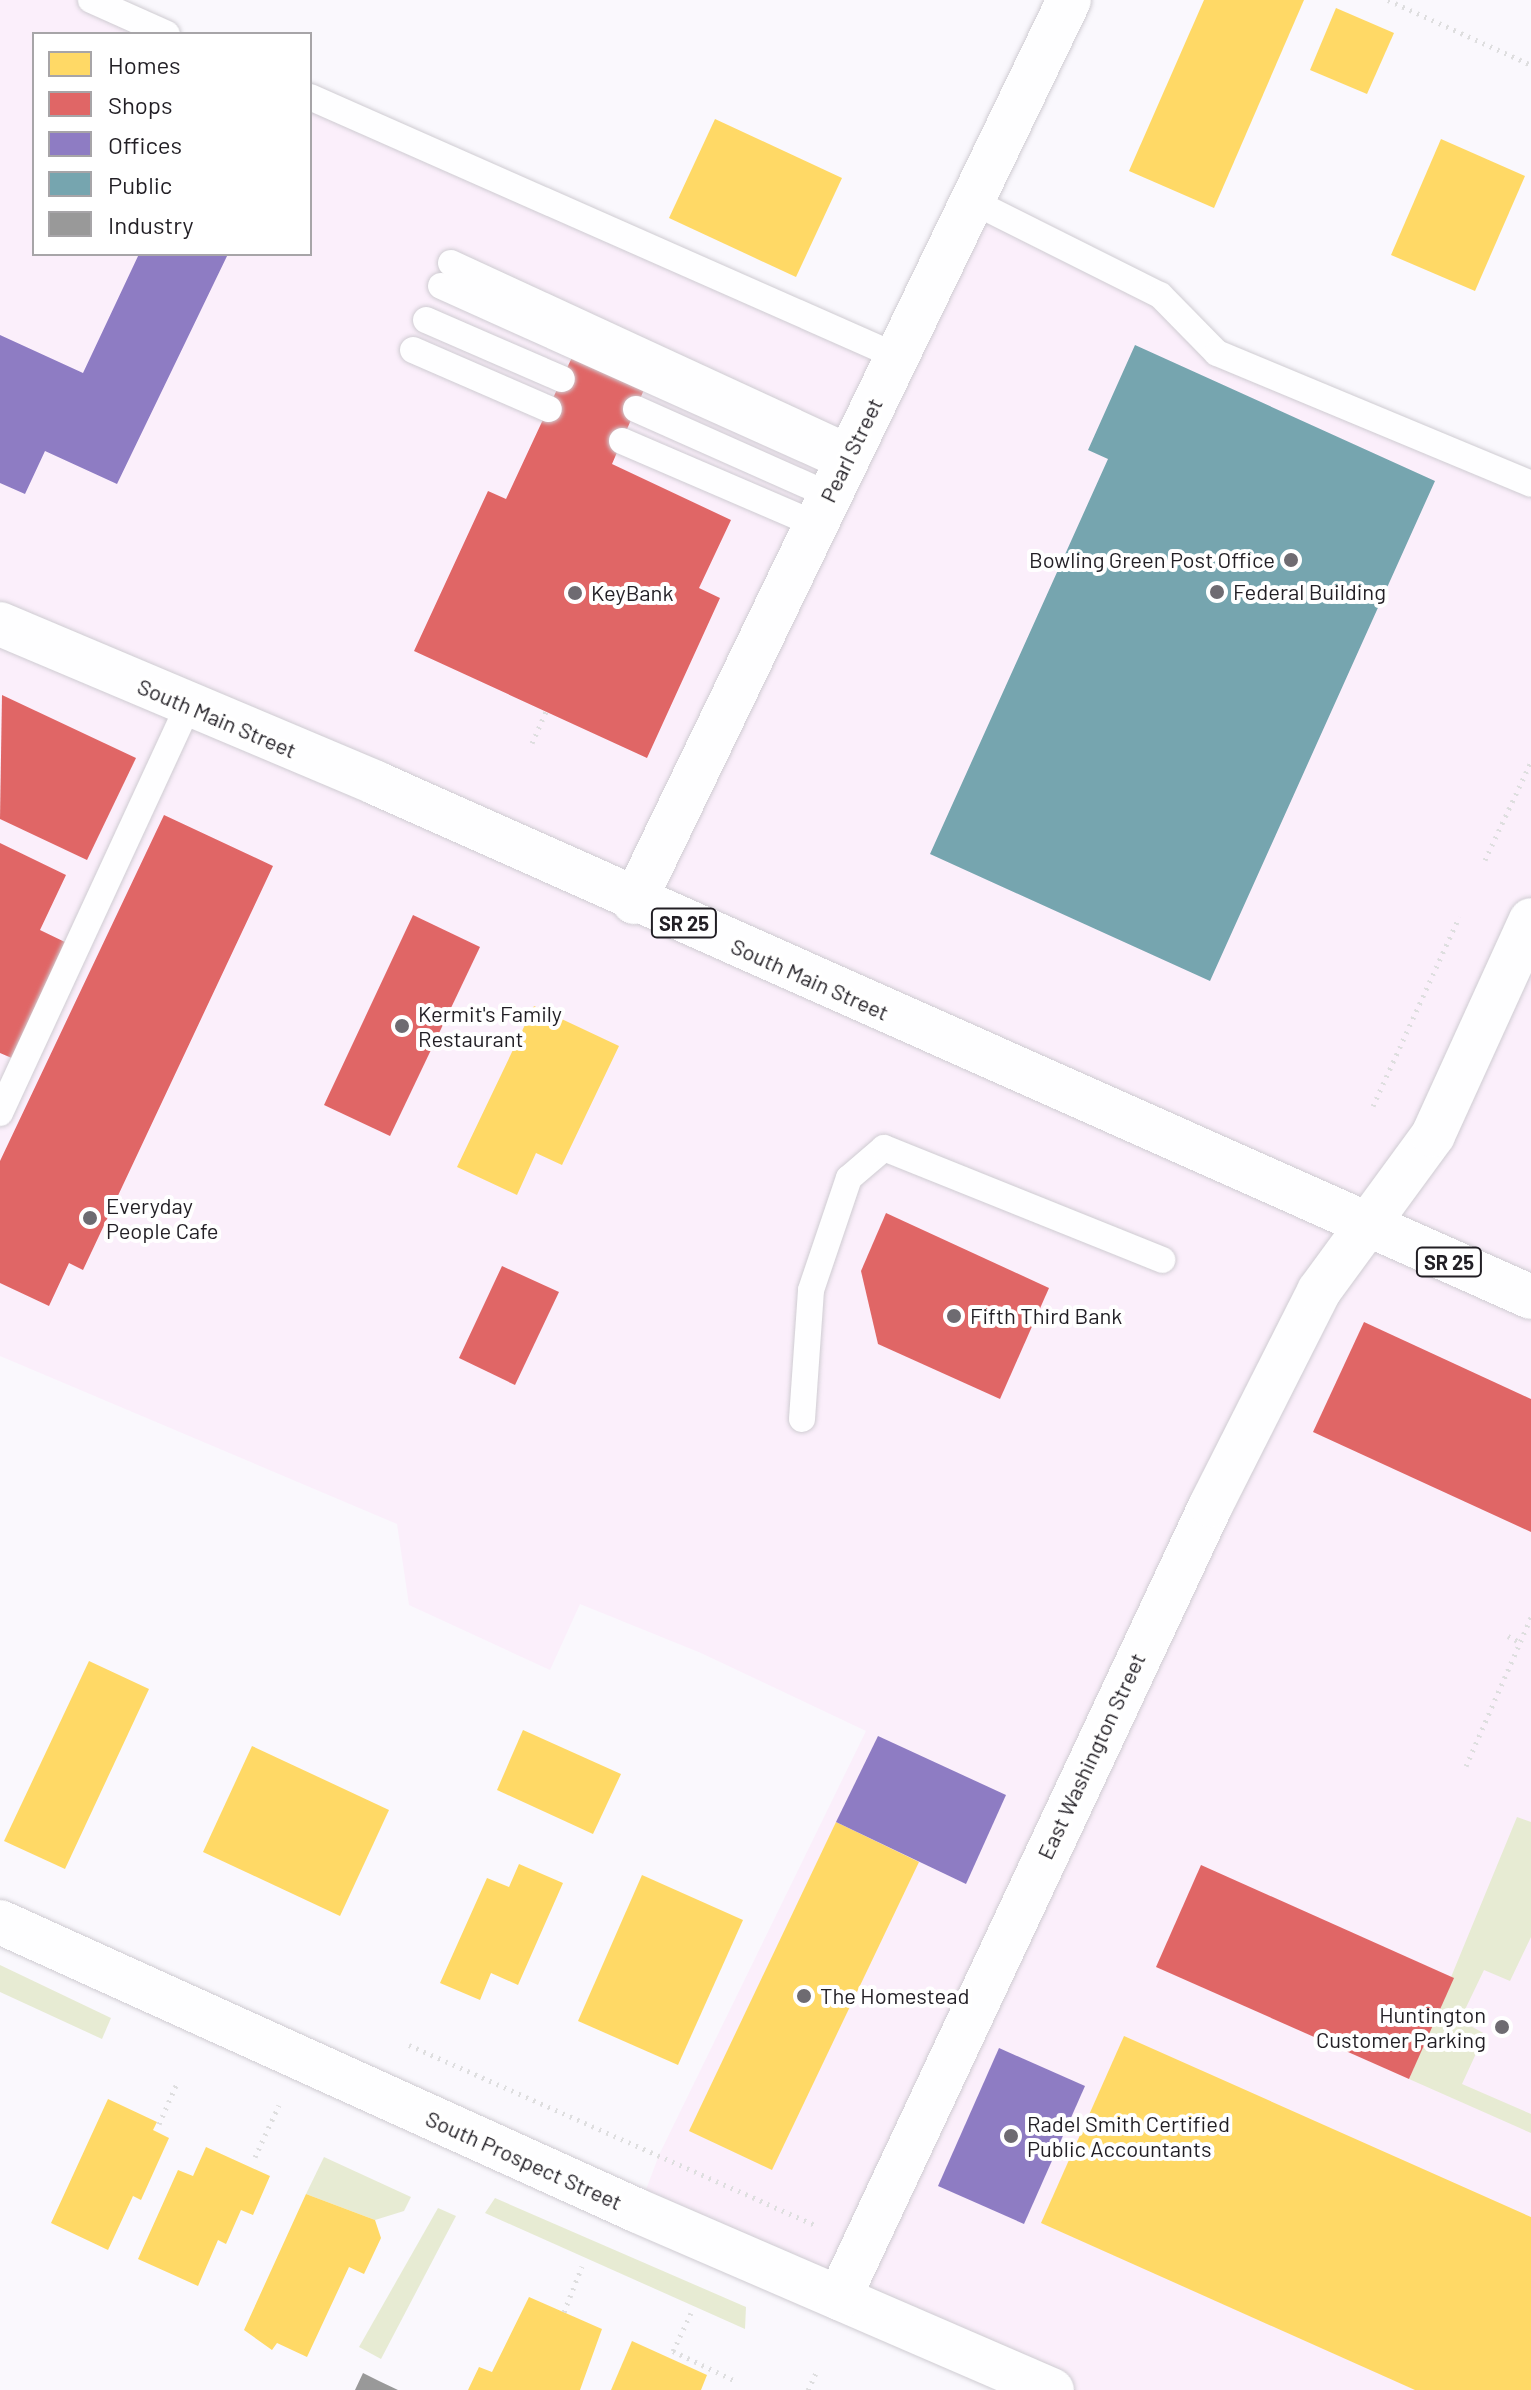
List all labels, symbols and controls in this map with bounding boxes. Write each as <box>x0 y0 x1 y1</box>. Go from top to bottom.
legend <box>32 32 312 256</box>
text: Homes <box>108 50 181 79</box>
text: Shops <box>108 90 173 119</box>
text: Offices <box>108 130 182 159</box>
text: Public <box>108 170 172 199</box>
text: Industry <box>108 210 194 239</box>
street label: Pearl Street <box>814 393 888 507</box>
place label: Bowling Green Post Office <box>1029 547 1275 573</box>
marker: Bowling Green Post Office <box>1282 551 1300 569</box>
place label: Federal Building <box>1233 579 1386 605</box>
place label: KeyBank <box>591 580 673 606</box>
marker: Federal Building <box>1208 583 1226 601</box>
marker: KeyBank <box>566 584 584 602</box>
street label: South Main Street <box>134 673 300 763</box>
road number: SR 25 <box>650 907 718 939</box>
street label: South Main Street <box>727 932 893 1026</box>
place label: Kermit's Family Restaurant <box>418 1000 562 1052</box>
marker: Kermit's Family Restaurant <box>393 1017 411 1035</box>
place label: Everyday People Cafe <box>106 1192 219 1244</box>
marker: Everyday People Cafe <box>81 1209 99 1227</box>
road number: SR 25 <box>1415 1246 1483 1278</box>
place label: Fifth Third Bank <box>970 1303 1122 1329</box>
marker: Fifth Third Bank <box>945 1307 963 1325</box>
street label: East Washington Street <box>1032 1649 1150 1863</box>
place label: The Homestead <box>820 1983 969 2009</box>
marker: The Homestead <box>795 1987 813 2005</box>
place label: Huntington Customer Parking <box>1316 2001 1486 2052</box>
marker: Huntington Customer Parking <box>1493 2018 1511 2036</box>
street label: South Prospect Street <box>422 2105 626 2215</box>
place label: Radel Smith Certified Public Accountants <box>1027 2110 1230 2162</box>
marker: Radel Smith Certified Public Accountants <box>1002 2127 1020 2145</box>

